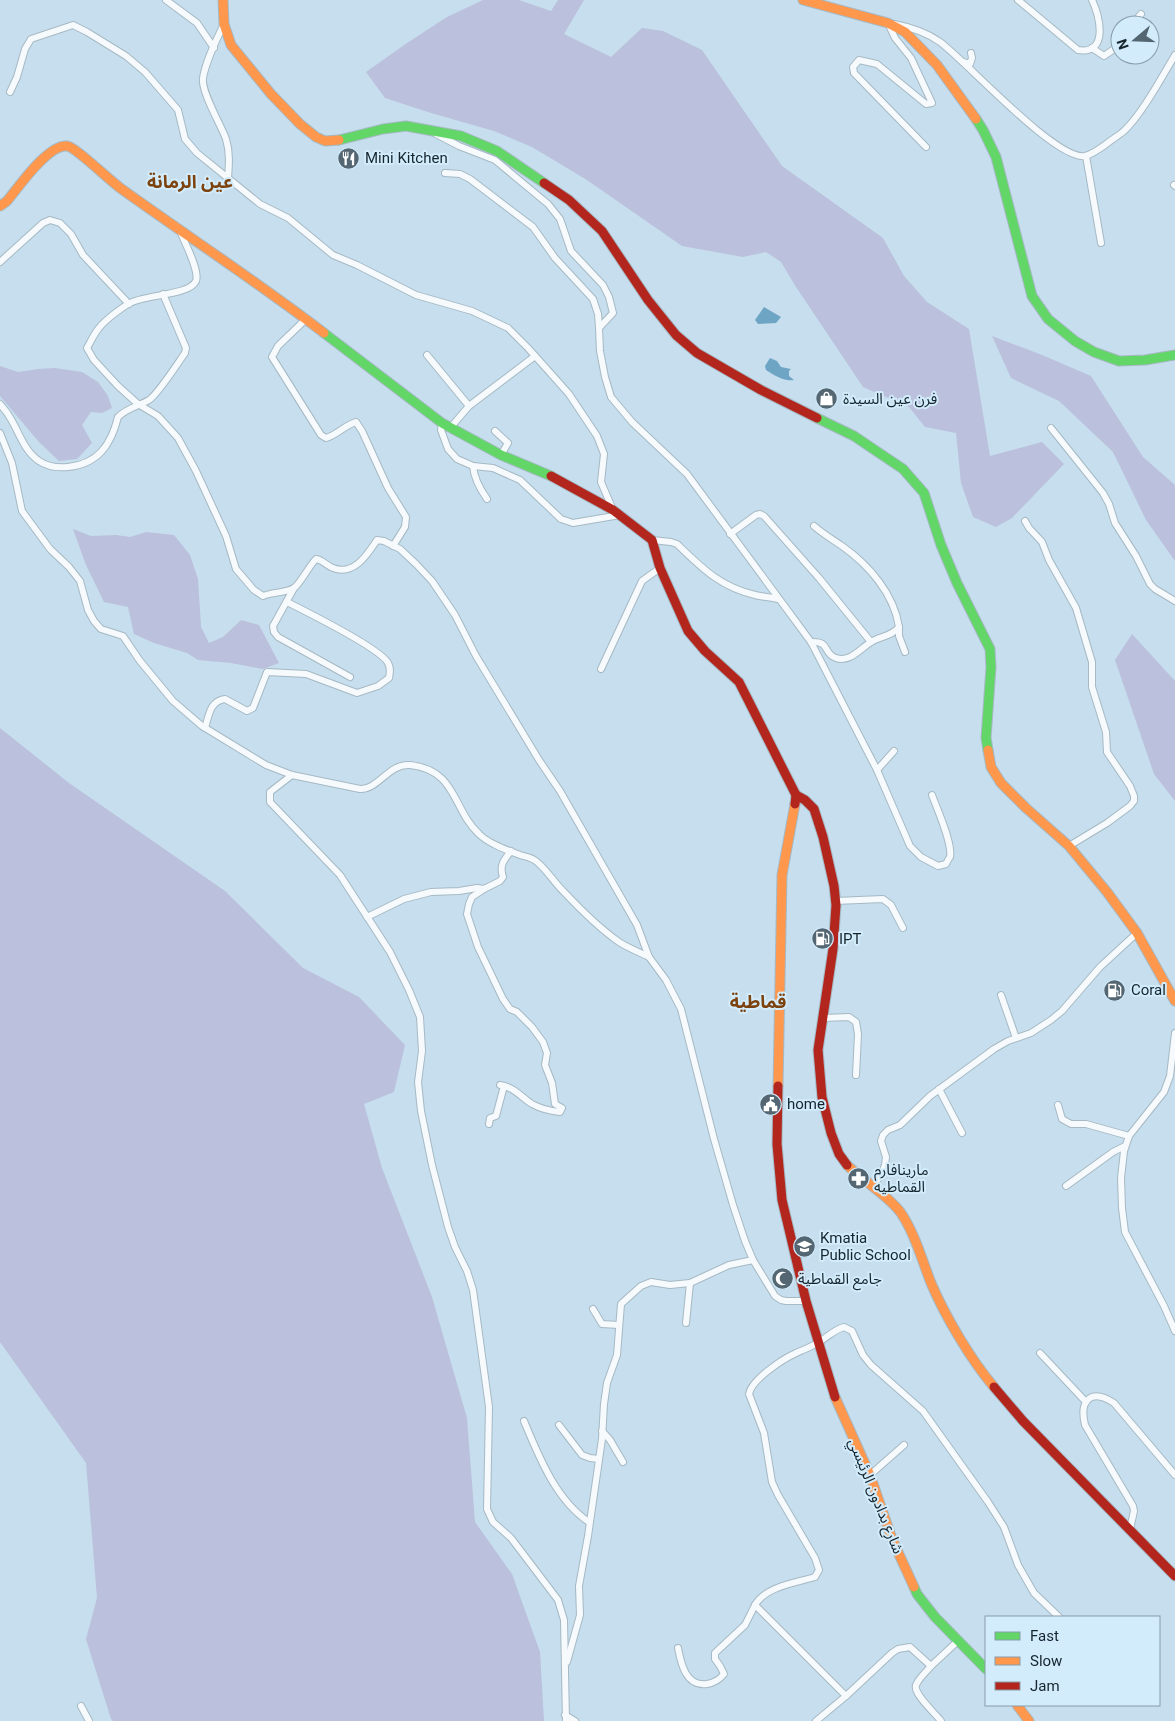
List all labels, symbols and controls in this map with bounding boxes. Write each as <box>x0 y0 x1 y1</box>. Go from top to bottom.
north arrow <box>1110 15 1160 65</box>
text: N <box>1114 37 1132 52</box>
restaurant icon: Mini Kitchen <box>337 146 361 170</box>
place label: Mini Kitchen <box>365 149 448 167</box>
district label: عين الرمانة <box>147 171 233 193</box>
shop icon: فرن عين السيدة <box>815 387 839 411</box>
place label: فرن عين السيدة <box>843 390 938 408</box>
fuel station icon: IPT <box>811 927 835 951</box>
place label: IPT <box>839 930 862 948</box>
fuel station icon: Coral <box>1103 978 1127 1002</box>
place label: Coral <box>1131 981 1166 999</box>
district label: قماطية <box>730 991 786 1012</box>
public building icon: home <box>759 1092 783 1116</box>
place label: home <box>787 1095 825 1113</box>
place label: مارينافارم القماطيه <box>874 1161 929 1196</box>
pharmacy icon: مارينافارم القماطيه <box>846 1167 870 1191</box>
place label: Kmatia Public School <box>820 1229 911 1264</box>
school or university icon: Kmatia Public School <box>792 1235 816 1259</box>
mosque icon: جامع القماطية <box>770 1267 794 1291</box>
place label: جامع القماطية <box>798 1270 882 1291</box>
street label: شارع بدادون الرئيسي <box>842 1436 907 1558</box>
legend <box>985 1616 1160 1706</box>
text: Fast <box>1030 1627 1059 1645</box>
text: Slow <box>1030 1652 1062 1670</box>
text: Jam <box>1030 1677 1060 1695</box>

